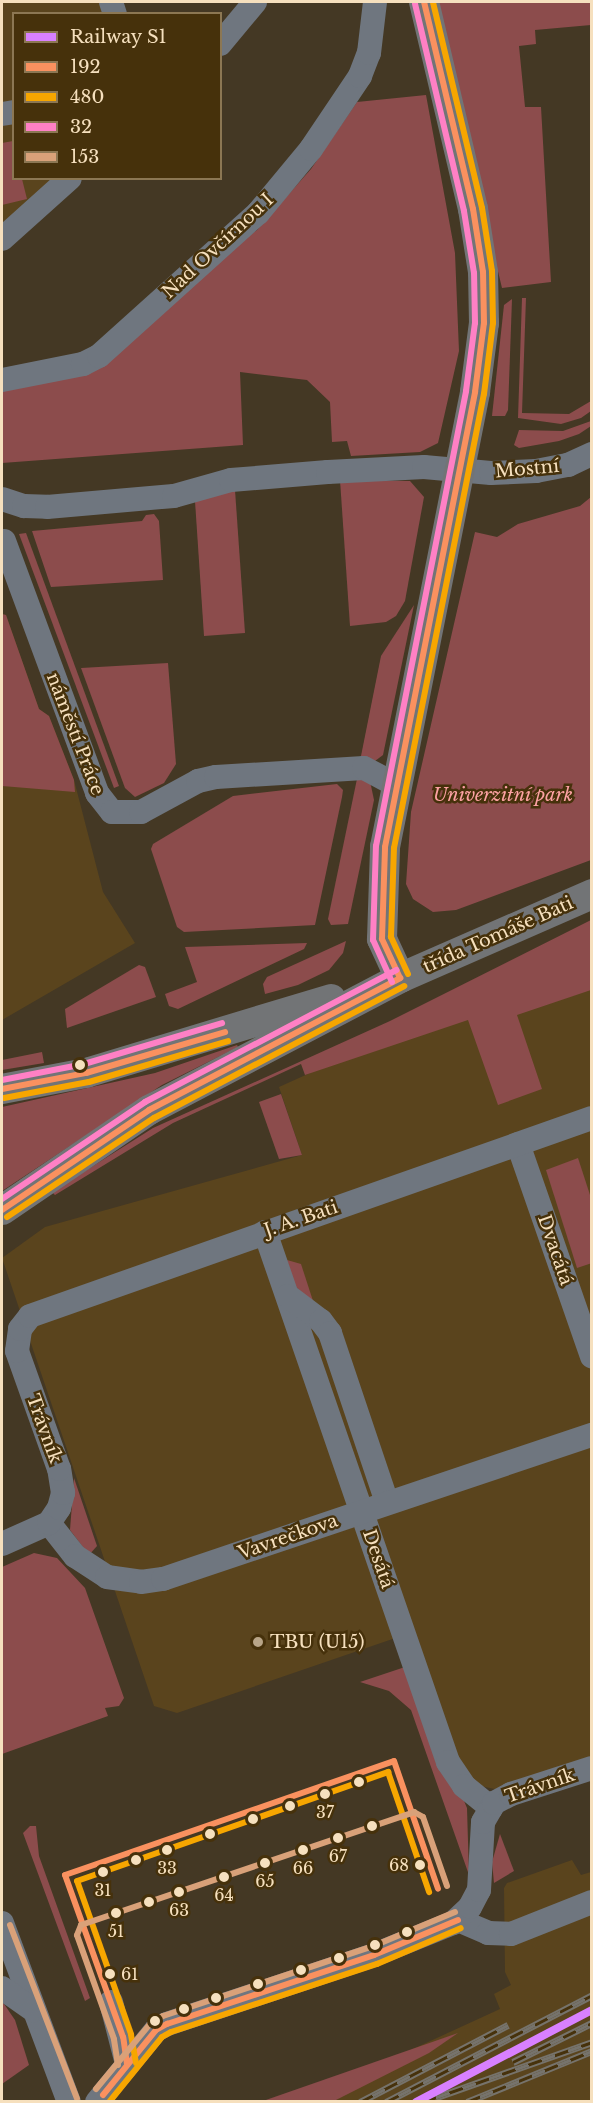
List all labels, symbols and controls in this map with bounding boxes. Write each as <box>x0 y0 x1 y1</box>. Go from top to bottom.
legend <box>12 12 222 180</box>
text: Railway S1 <box>70 26 167 48</box>
text: 192 <box>70 56 101 78</box>
text: 480 <box>70 86 104 108</box>
text: 32 <box>70 116 92 138</box>
text: 153 <box>70 146 99 168</box>
street label: Nad Ovčírnou I <box>158 189 278 303</box>
street label: Mostní <box>494 455 560 483</box>
street label: náměstí Práce <box>42 670 108 798</box>
park label: Univerzitní park <box>433 784 573 806</box>
street label: třída Tomáše Bati <box>419 892 577 978</box>
unlabelled marker <box>74 1059 86 1071</box>
street label: J. A. Bati <box>261 1196 341 1242</box>
street label: Dvacátá <box>533 1212 577 1288</box>
street label: Trávník <box>22 1391 66 1467</box>
street label: Vavrečkova <box>235 1510 341 1564</box>
street label: Desátá <box>358 1527 398 1591</box>
place label: TBU (U15) <box>270 1631 364 1653</box>
marker: TBU (U15) <box>251 1635 265 1649</box>
street label: Trávník <box>502 1764 578 1808</box>
unlabelled marker <box>353 1776 365 1788</box>
marker: 37 <box>319 1788 331 1800</box>
unlabelled marker <box>284 1800 296 1812</box>
place label: 37 <box>316 1802 334 1822</box>
unlabelled marker <box>247 1813 259 1825</box>
unlabelled marker <box>366 1820 378 1832</box>
unlabelled marker <box>204 1828 216 1840</box>
marker: 67 <box>332 1832 344 1844</box>
marker: 33 <box>161 1844 173 1856</box>
marker: 66 <box>297 1844 309 1856</box>
place label: 67 <box>329 1846 347 1866</box>
unlabelled marker <box>130 1854 142 1866</box>
place label: 68 <box>389 1855 409 1875</box>
marker: 65 <box>259 1857 271 1869</box>
place label: 33 <box>157 1858 177 1878</box>
place label: 66 <box>293 1858 313 1878</box>
marker: 68 <box>414 1859 426 1871</box>
marker: 31 <box>97 1866 109 1878</box>
marker: 64 <box>218 1871 230 1883</box>
place label: 65 <box>255 1871 275 1891</box>
place label: 31 <box>95 1880 111 1900</box>
place label: 64 <box>214 1885 234 1905</box>
marker: 63 <box>173 1886 185 1898</box>
unlabelled marker <box>143 1896 155 1908</box>
place label: 63 <box>169 1900 189 1920</box>
marker: 51 <box>110 1907 122 1919</box>
place label: 51 <box>108 1921 124 1941</box>
unlabelled marker <box>401 1926 413 1938</box>
unlabelled marker <box>369 1939 381 1951</box>
unlabelled marker <box>333 1952 345 1964</box>
place label: 61 <box>121 1964 138 1984</box>
unlabelled marker <box>295 1964 307 1976</box>
marker: 61 <box>104 1968 116 1980</box>
unlabelled marker <box>252 1978 264 1990</box>
unlabelled marker <box>210 1992 222 2004</box>
unlabelled marker <box>178 2003 190 2015</box>
unlabelled marker <box>149 2015 161 2027</box>

